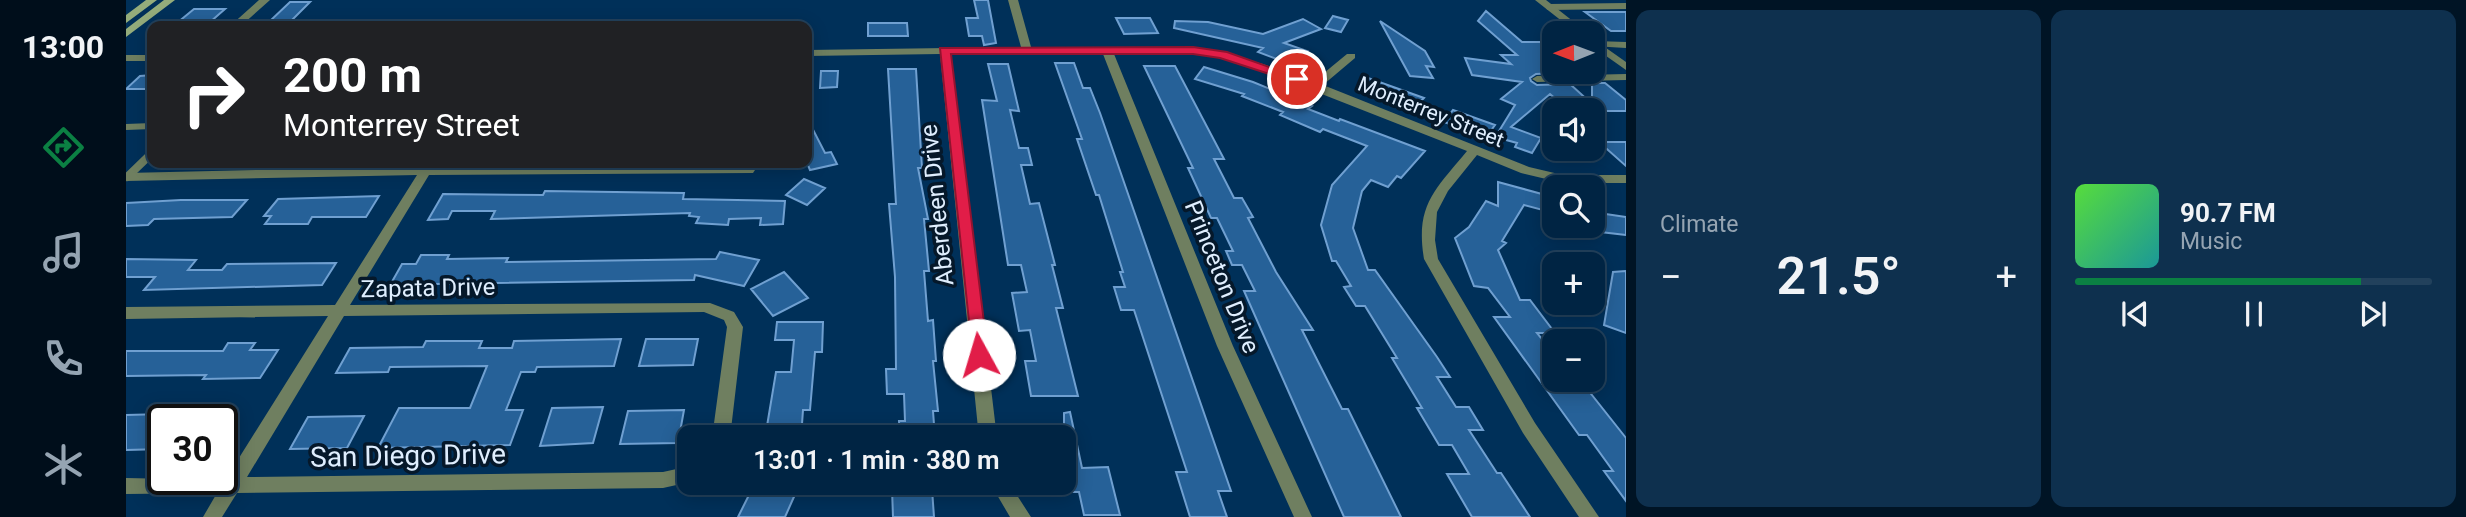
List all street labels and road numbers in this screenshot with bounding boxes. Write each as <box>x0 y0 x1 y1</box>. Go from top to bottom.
street label: Monterrey Street <box>1354 72 1508 152</box>
street label: Aberdeen Drive <box>915 123 959 287</box>
street label: Princeton Drive <box>1179 197 1265 357</box>
street label: Zapata Drive <box>360 273 496 303</box>
street label: San Diego Drive <box>310 437 506 474</box>

